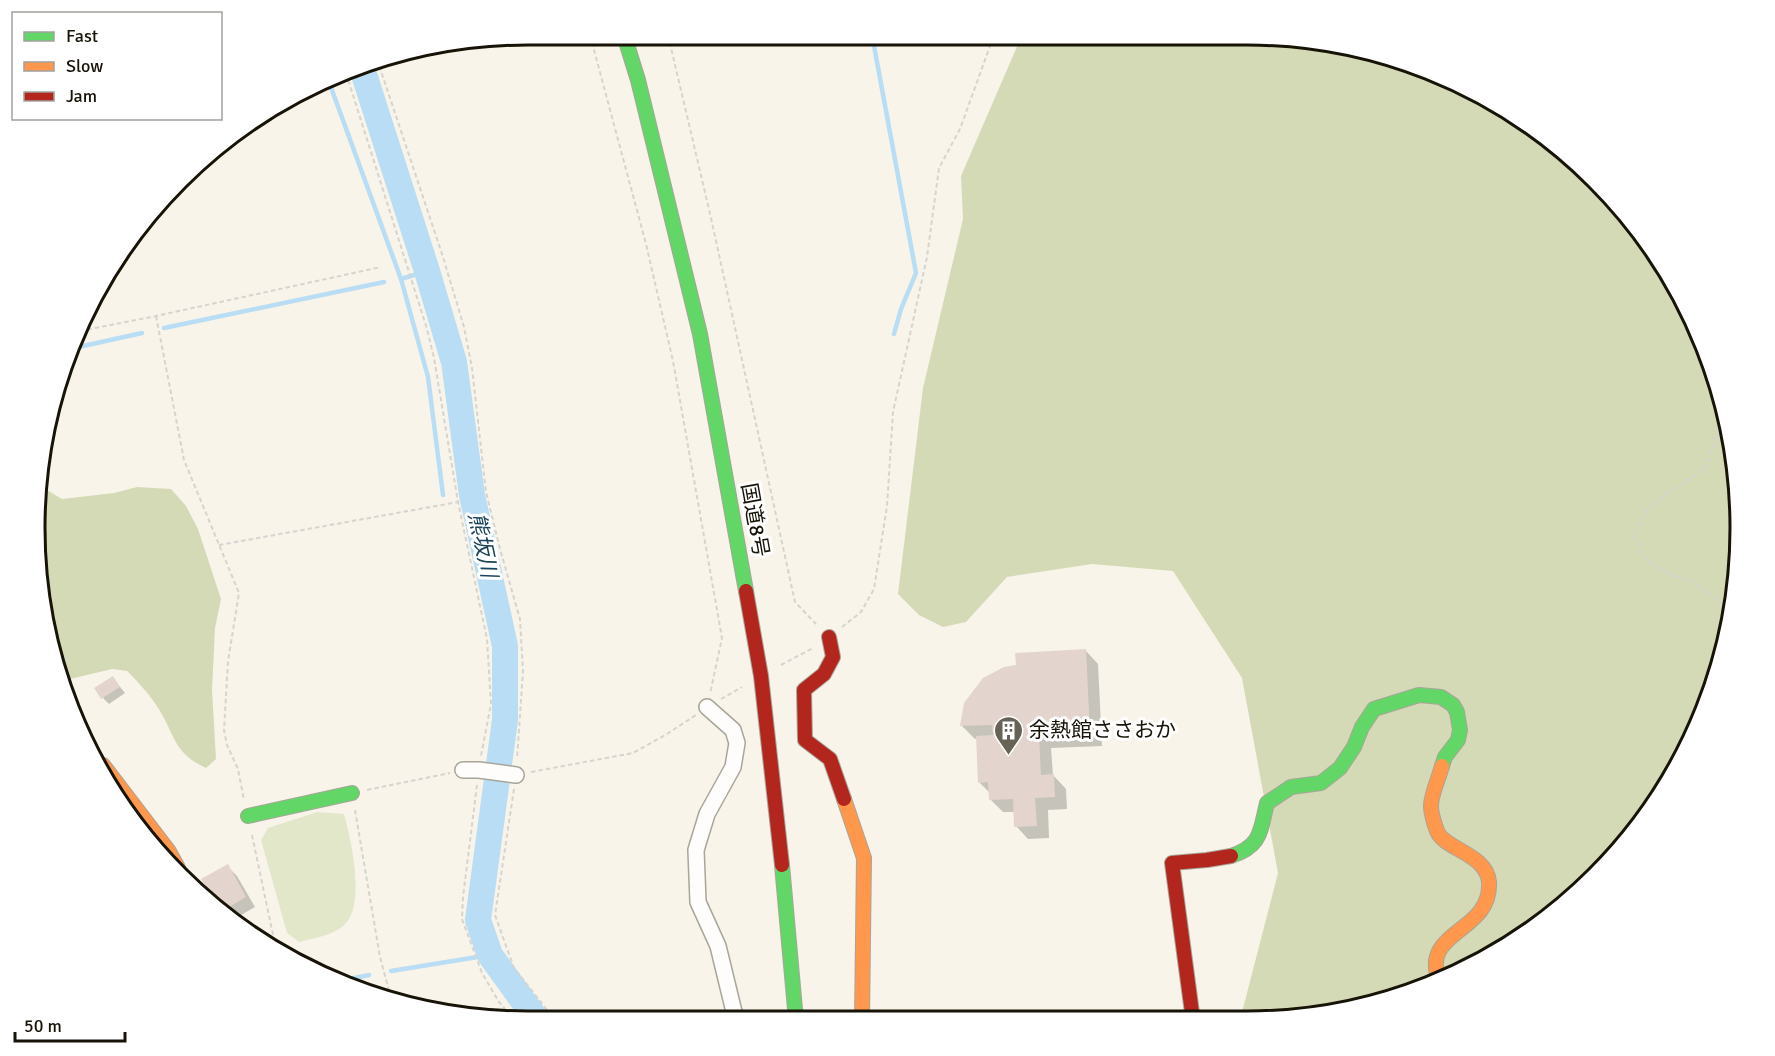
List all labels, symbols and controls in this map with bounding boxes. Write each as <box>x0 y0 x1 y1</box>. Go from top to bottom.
legend <box>12 12 222 120</box>
text: Fast <box>66 25 98 47</box>
text: Slow <box>66 55 103 77</box>
text: Jam <box>66 85 97 107</box>
street label: 国道8号 <box>736 481 774 559</box>
water label: 熊坂川 <box>463 510 503 582</box>
building icon: 余熱館ささおか <box>992 714 1024 756</box>
place label: 余熱館ささおか <box>1029 717 1176 743</box>
scale bar <box>15 1005 124 1043</box>
text: 50 m <box>24 1015 62 1037</box>

